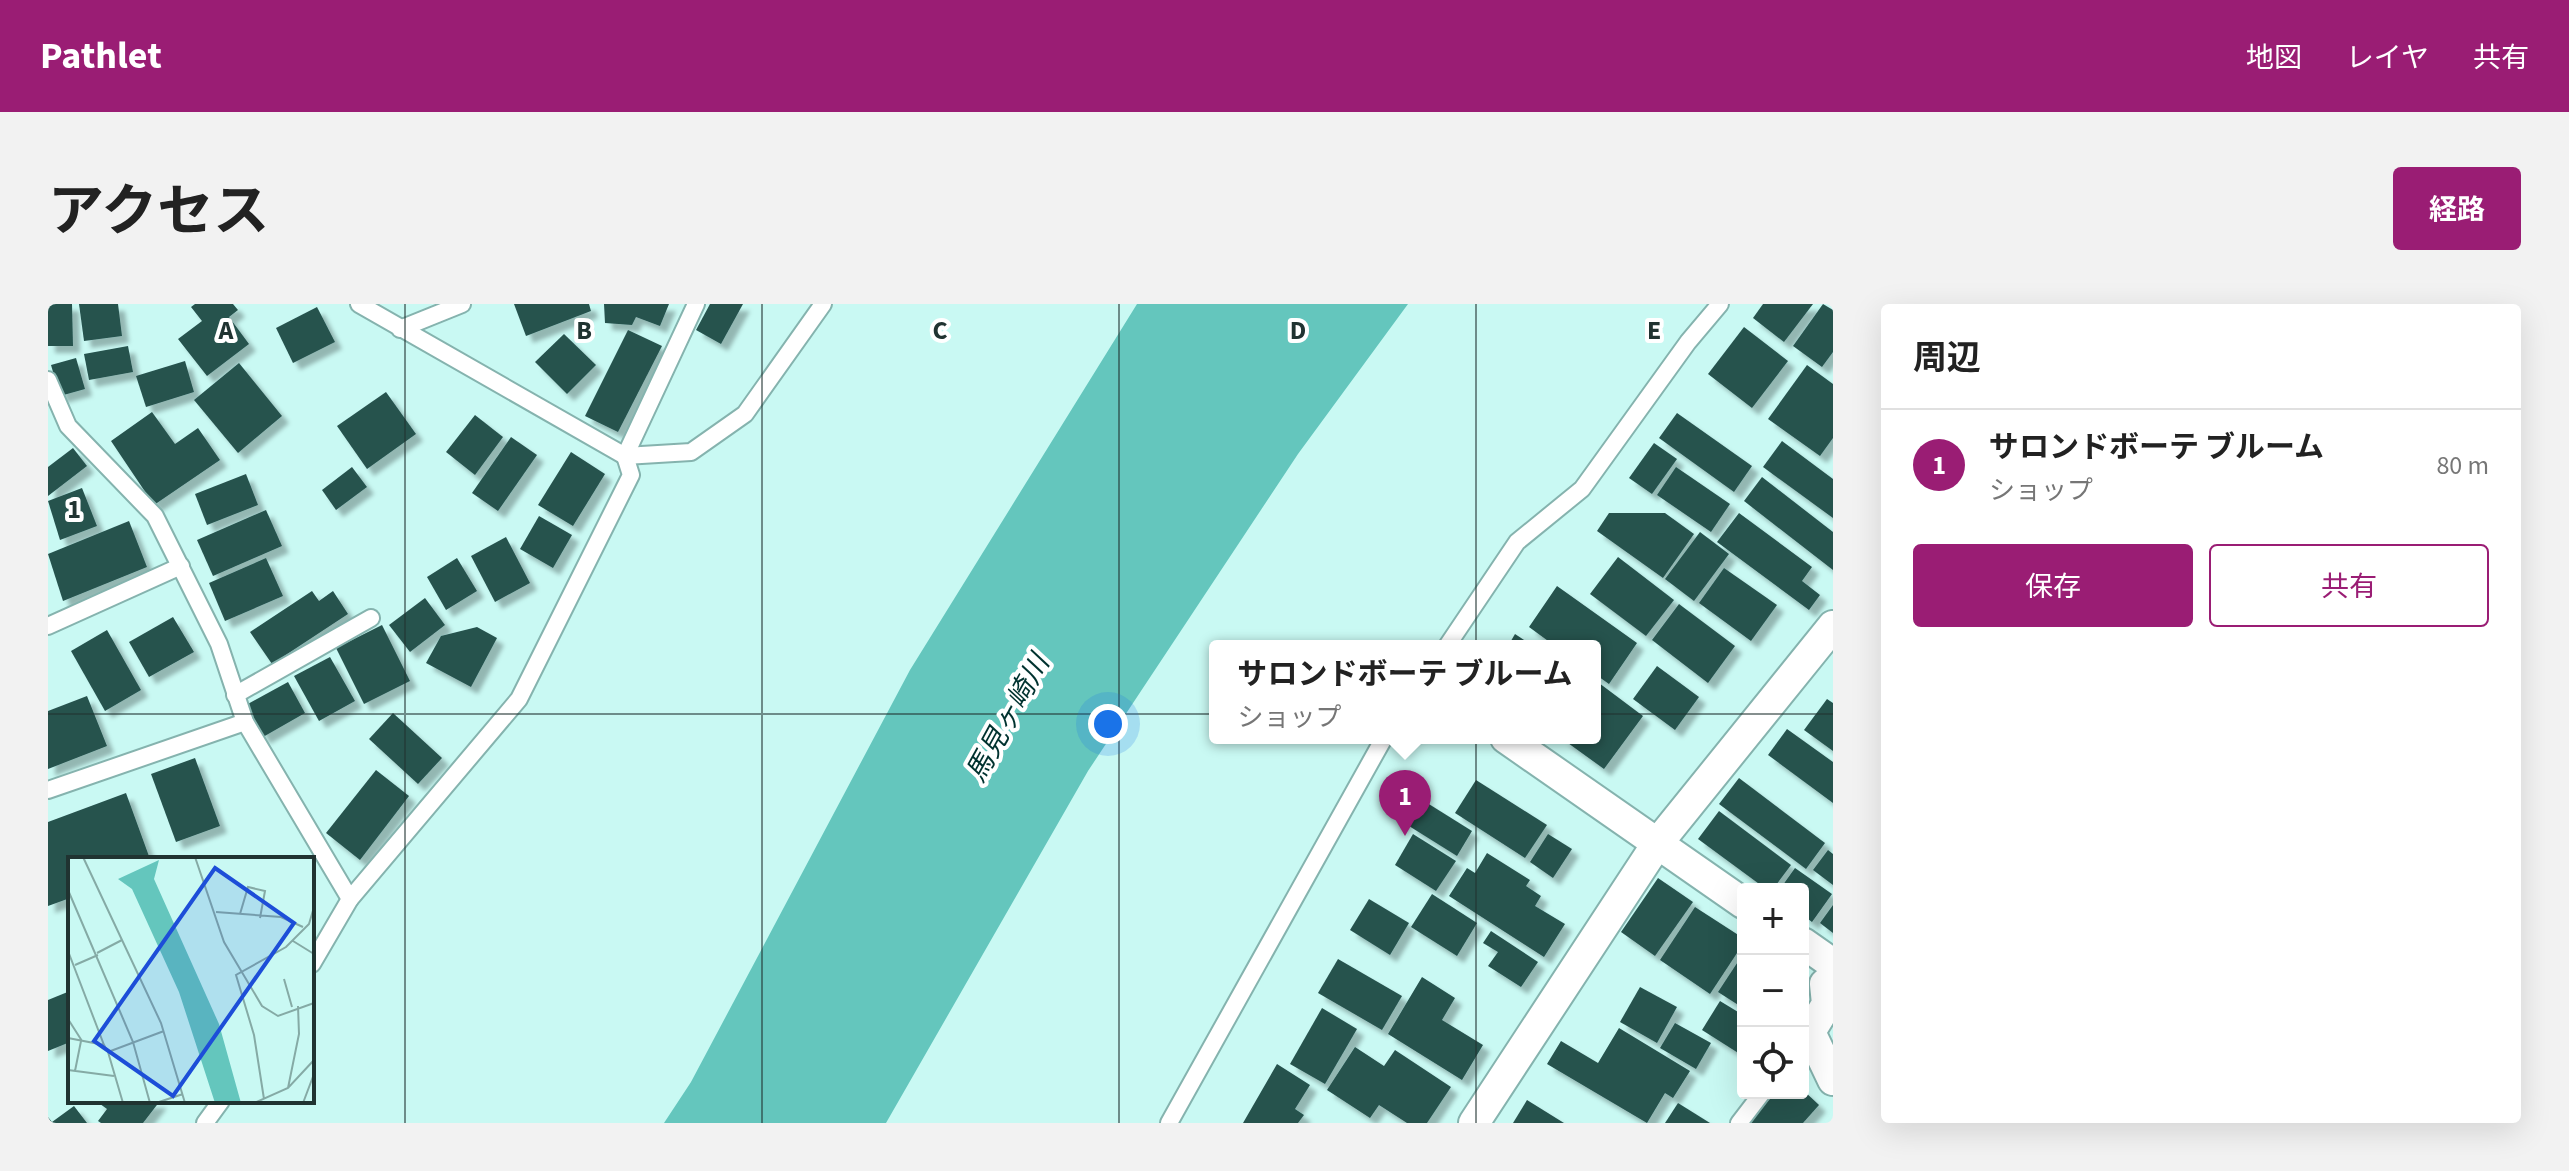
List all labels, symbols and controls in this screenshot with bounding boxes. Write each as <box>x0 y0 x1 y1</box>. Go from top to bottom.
text: Pathlet <box>40 29 162 83</box>
text: 地図 <box>2246 38 2302 78</box>
text: レイヤ <box>2346 38 2429 78</box>
text: 共有 <box>2473 38 2529 78</box>
button: 経路 <box>2393 167 2521 250</box>
text: アクセス <box>48 173 269 252</box>
text: A <box>218 312 235 349</box>
text: B <box>576 312 592 349</box>
text: C <box>932 312 948 349</box>
text: D <box>1290 312 1306 349</box>
text: E <box>1647 312 1661 349</box>
text: 周辺 <box>1913 334 1981 383</box>
text: サロンドボーテ ブルーム <box>1989 426 2324 469</box>
text: 1 <box>1932 447 1946 484</box>
text: 80 m <box>2436 447 2489 484</box>
text: ショップ <box>1989 472 2093 509</box>
text: 1 <box>67 491 81 528</box>
button: 保存 <box>1913 544 2193 627</box>
button: 共有 <box>2209 544 2489 627</box>
popup <box>1209 640 1601 744</box>
water label: 馬見ヶ崎川 <box>956 645 1061 789</box>
text: サロンドボーテ ブルーム <box>1237 653 1573 696</box>
text: ショップ <box>1237 699 1341 736</box>
your location <box>1088 704 1128 744</box>
pin: 1 <box>1379 770 1431 836</box>
inset map <box>68 857 314 1103</box>
map controls <box>1737 883 1809 1099</box>
button: + <box>1737 883 1809 955</box>
button: − <box>1737 955 1809 1027</box>
button: locate <box>1737 1027 1809 1099</box>

